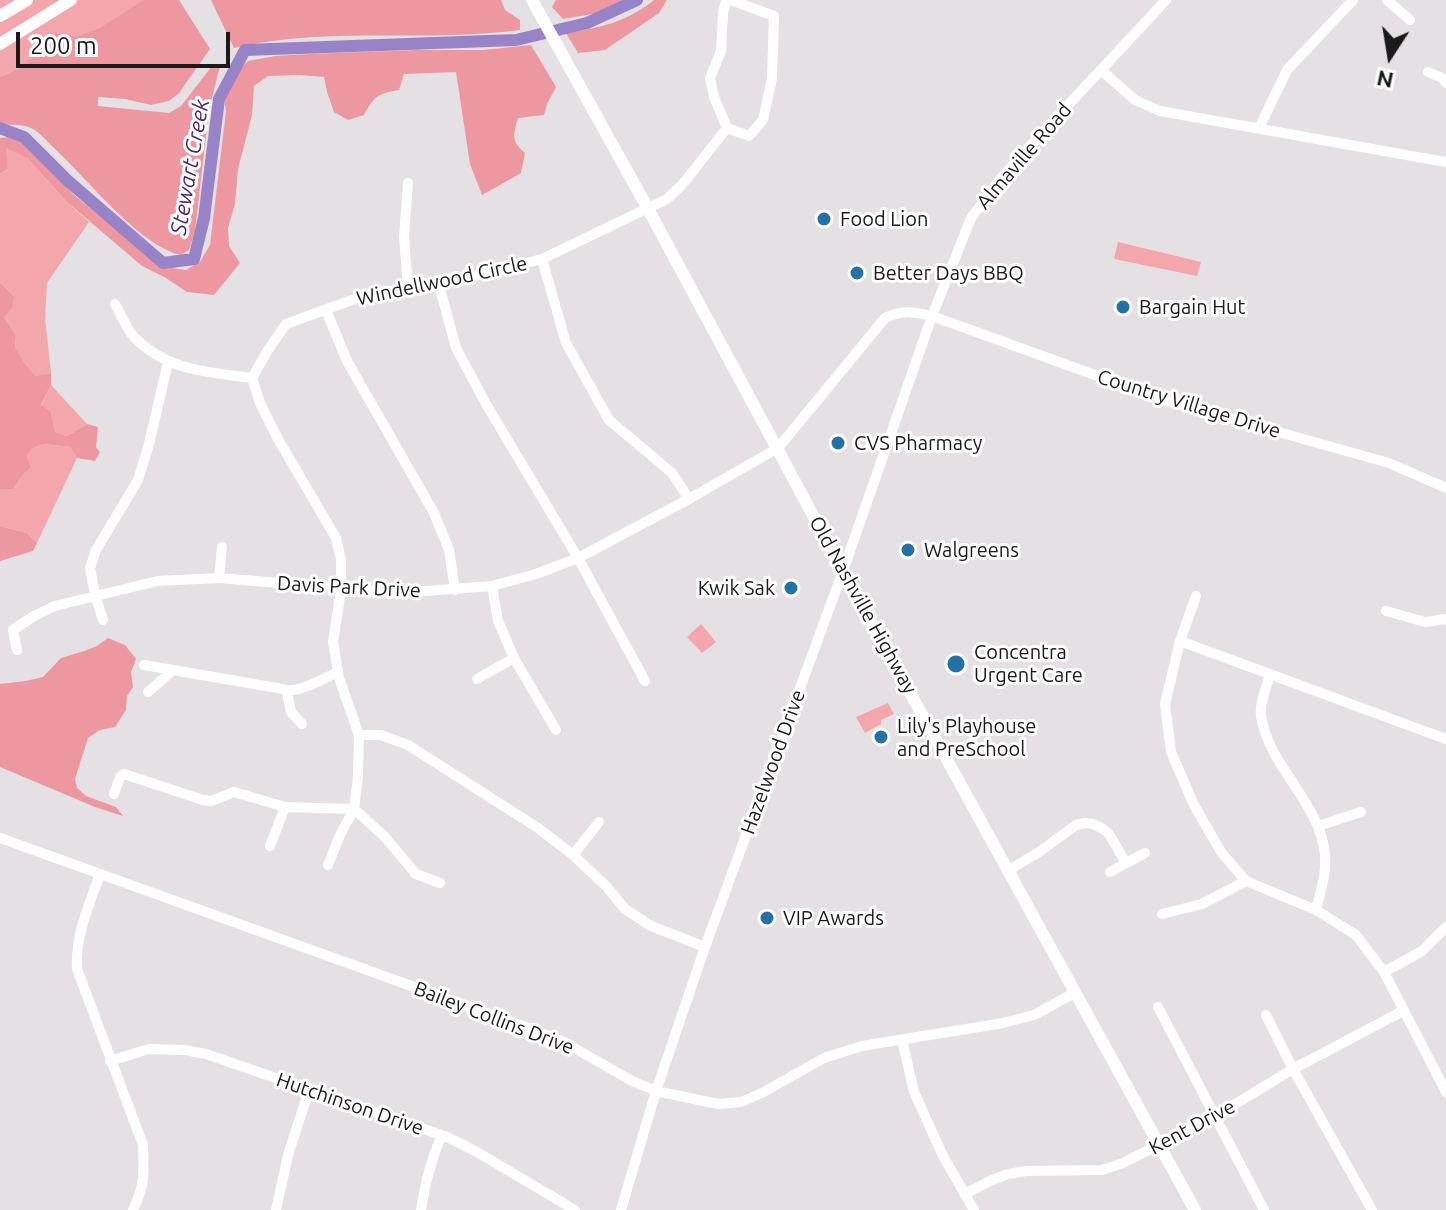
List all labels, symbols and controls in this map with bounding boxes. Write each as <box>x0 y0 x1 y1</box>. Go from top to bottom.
scale bar <box>20 16 234 66</box>
north arrow <box>1350 16 1430 96</box>
text: 200 m <box>30 32 97 59</box>
text: N <box>1374 66 1396 94</box>
water label: Stewart Creek <box>165 97 215 237</box>
street label: Almaville Road <box>971 98 1077 214</box>
place label: Food Lion <box>840 207 928 231</box>
marker: Food Lion <box>815 210 833 228</box>
street label: Windellwood Circle <box>354 251 530 311</box>
place label: Better Days BBQ <box>873 261 1024 285</box>
marker: Better Days BBQ <box>848 264 866 282</box>
place label: Bargain Hut <box>1139 295 1245 319</box>
marker: Bargain Hut <box>1114 298 1132 316</box>
street label: Country Village Drive <box>1095 365 1283 443</box>
place label: CVS Pharmacy <box>854 431 982 455</box>
marker: CVS Pharmacy <box>829 434 847 452</box>
street label: Old Nashville Highway <box>804 512 922 698</box>
place label: Walgreens <box>924 538 1019 562</box>
marker: Walgreens <box>899 541 917 559</box>
street label: Davis Park Drive <box>277 571 421 603</box>
place label: Kwik Sak <box>698 576 775 600</box>
marker: Kwik Sak <box>782 579 800 597</box>
place label: Concentra Urgent Care <box>974 640 1083 687</box>
marker: Concentra Urgent Care <box>945 653 967 675</box>
street label: Hazelwood Drive <box>736 686 810 838</box>
place label: Lily's Playhouse and PreSchool <box>897 714 1036 761</box>
marker: Lily's Playhouse and PreSchool <box>872 728 890 746</box>
place label: VIP Awards <box>783 906 884 930</box>
marker: VIP Awards <box>758 909 776 927</box>
street label: Bailey Collins Drive <box>411 976 577 1060</box>
street label: Hutchinson Drive <box>273 1068 427 1140</box>
street label: Kent Drive <box>1145 1094 1239 1160</box>

